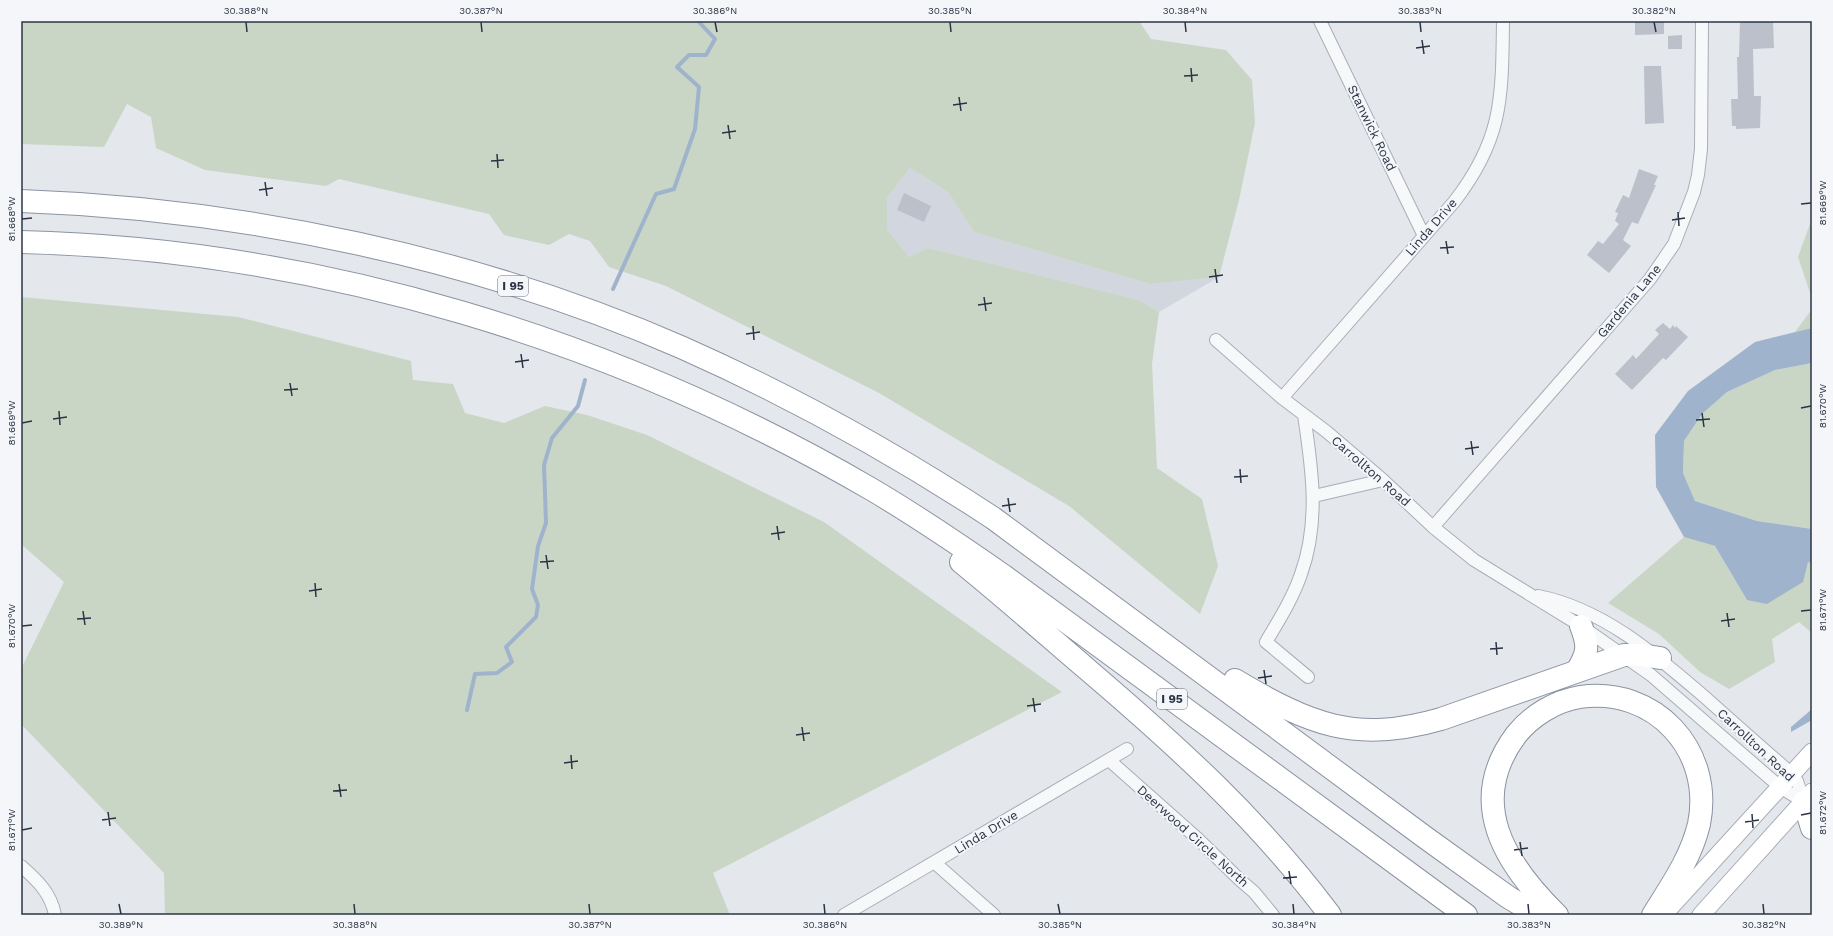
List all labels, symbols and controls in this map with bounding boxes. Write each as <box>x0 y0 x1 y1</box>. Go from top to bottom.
text: 30.388°N <box>224 5 268 16</box>
text: 30.387°N <box>459 5 503 16</box>
text: 30.386°N <box>693 5 737 16</box>
text: 30.385°N <box>928 5 972 16</box>
text: 30.384°N <box>1163 5 1207 16</box>
text: 30.383°N <box>1398 5 1442 16</box>
text: 30.382°N <box>1632 5 1676 16</box>
street label: Stanwick Road <box>1345 82 1399 174</box>
text: 81.669°W <box>1817 180 1828 226</box>
street label: Linda Drive <box>1402 195 1460 259</box>
text: 81.668°W <box>6 196 17 242</box>
street label: Gardenia Lane <box>1594 261 1664 341</box>
road number: I 95 <box>498 276 528 296</box>
text: 81.670°W <box>1817 383 1828 428</box>
text: 81.669°W <box>6 400 17 446</box>
street label: Carrollton Road <box>1328 433 1414 509</box>
text: 81.671°W <box>1817 588 1828 631</box>
text: 81.670°W <box>6 603 17 648</box>
road number: I 95 <box>1157 689 1187 709</box>
street label: Carrollton Road <box>1714 706 1798 784</box>
street label: Deerwood Circle North <box>1134 782 1252 890</box>
text: 81.672°W <box>1817 791 1828 835</box>
street label: Linda Drive <box>952 807 1020 857</box>
text: 81.671°W <box>6 808 17 851</box>
text: 30.389°N <box>99 919 143 930</box>
text: 30.388°N <box>333 919 377 930</box>
text: 30.387°N <box>568 919 612 930</box>
text: 30.386°N <box>803 919 847 930</box>
text: 30.385°N <box>1038 919 1082 930</box>
text: 30.384°N <box>1272 919 1316 930</box>
text: 30.383°N <box>1507 919 1551 930</box>
text: 30.382°N <box>1742 919 1786 930</box>

